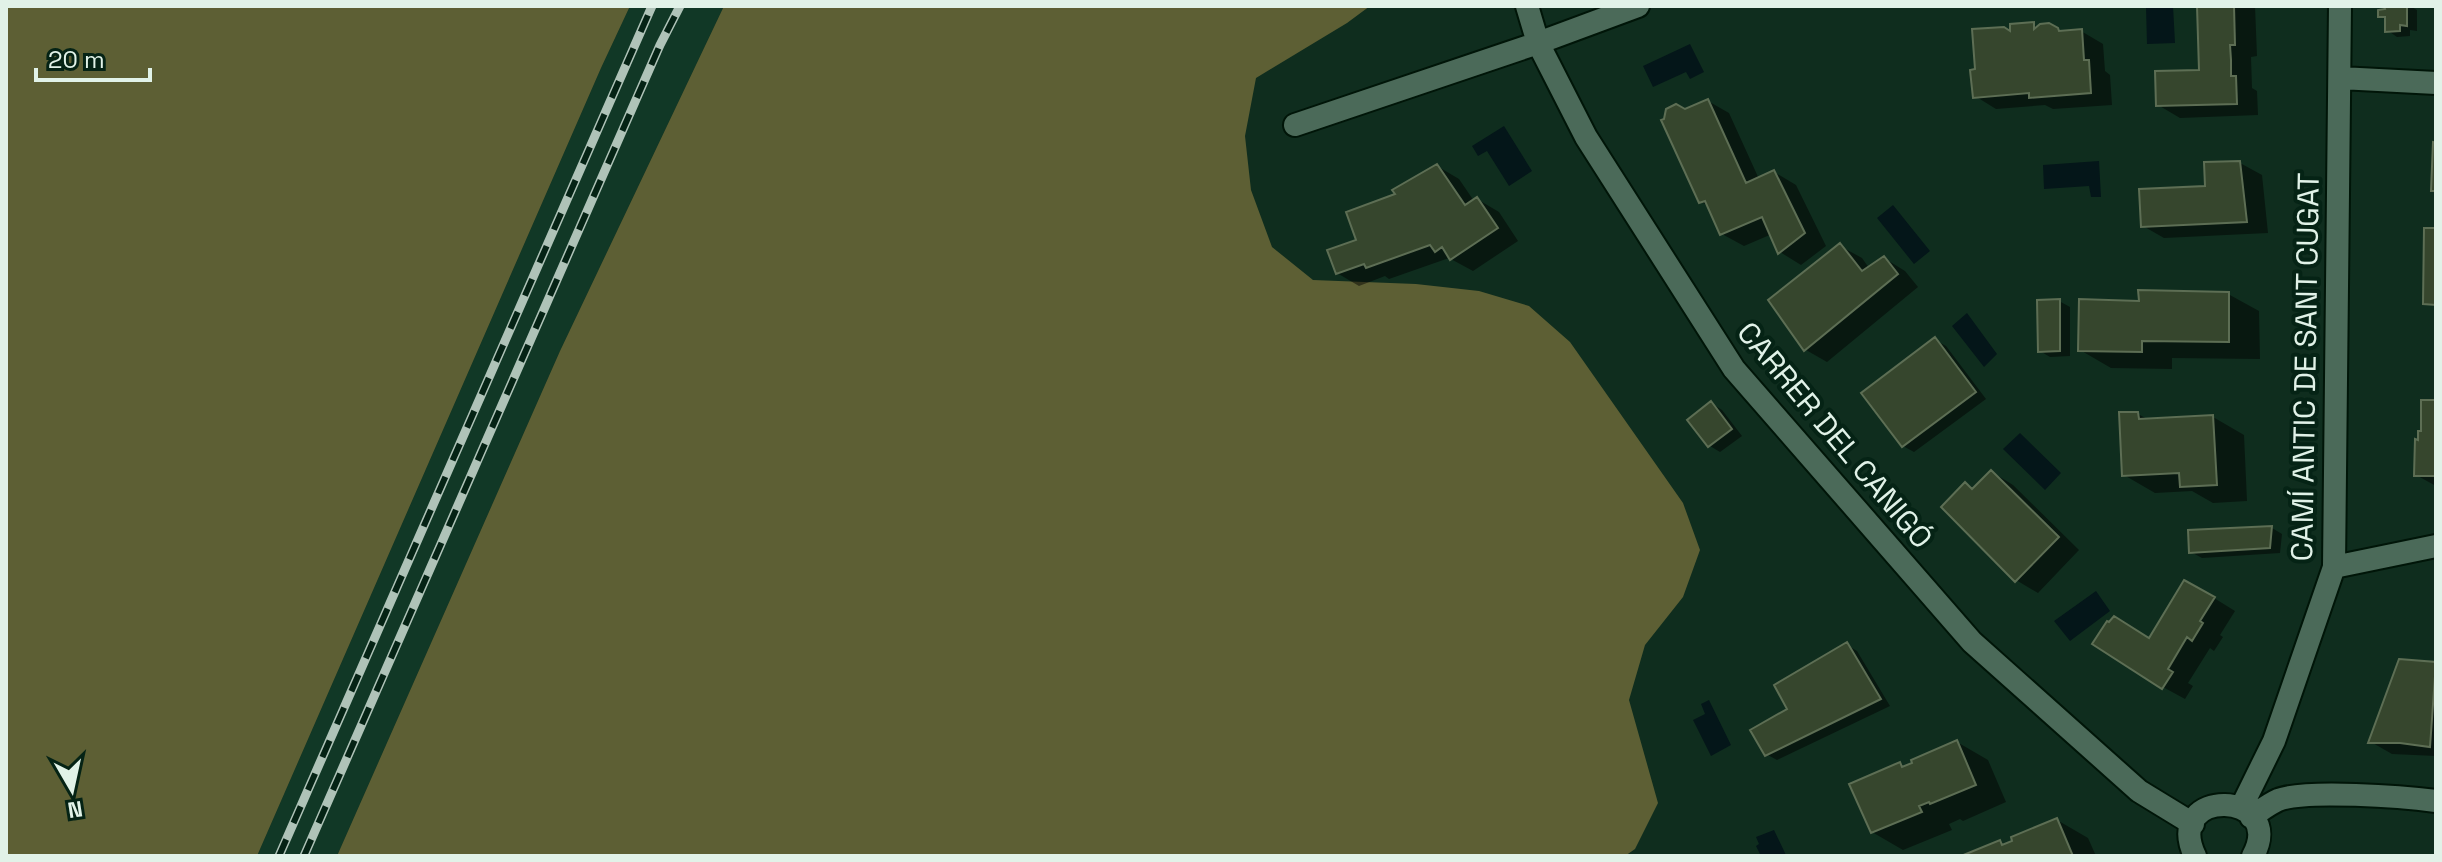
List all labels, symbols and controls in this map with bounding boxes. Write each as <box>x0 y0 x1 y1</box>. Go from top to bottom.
scale bar <box>36 32 150 82</box>
text: 20 m <box>48 44 105 75</box>
street label: CAMÍ ANTIC DE SANT CUGAT <box>2282 172 2328 562</box>
street label: CARRER DEL CANIGÓ <box>1729 313 1941 557</box>
north arrow <box>32 750 112 830</box>
text: N <box>66 795 85 825</box>

